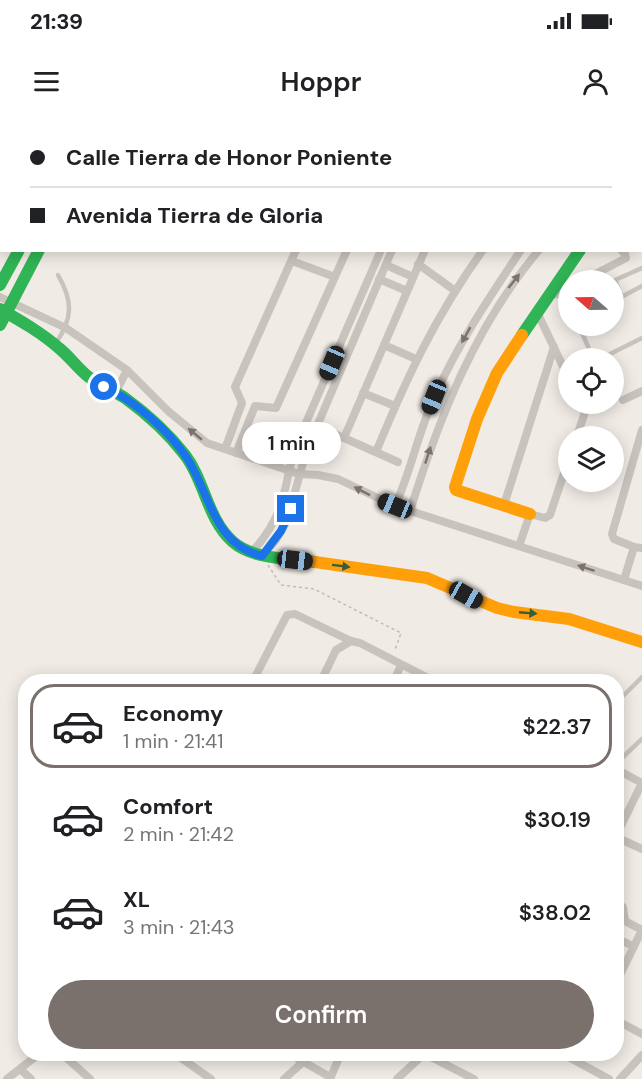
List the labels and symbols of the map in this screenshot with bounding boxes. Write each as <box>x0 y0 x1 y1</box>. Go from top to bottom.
north arrow <box>558 270 624 336</box>
one-way arrow <box>508 274 520 289</box>
one-way arrow <box>461 327 471 344</box>
car <box>317 343 347 383</box>
route start <box>90 373 117 400</box>
car <box>419 377 449 417</box>
callout: 1 min <box>242 422 340 464</box>
one-way arrow <box>188 428 203 441</box>
one-way arrow <box>423 446 433 464</box>
one-way arrow <box>354 487 371 496</box>
car <box>375 491 415 521</box>
route end <box>277 495 304 522</box>
car <box>276 549 314 571</box>
one-way arrow <box>332 561 351 571</box>
one-way arrow <box>577 563 595 572</box>
car <box>446 578 486 612</box>
one-way arrow <box>519 609 538 618</box>

